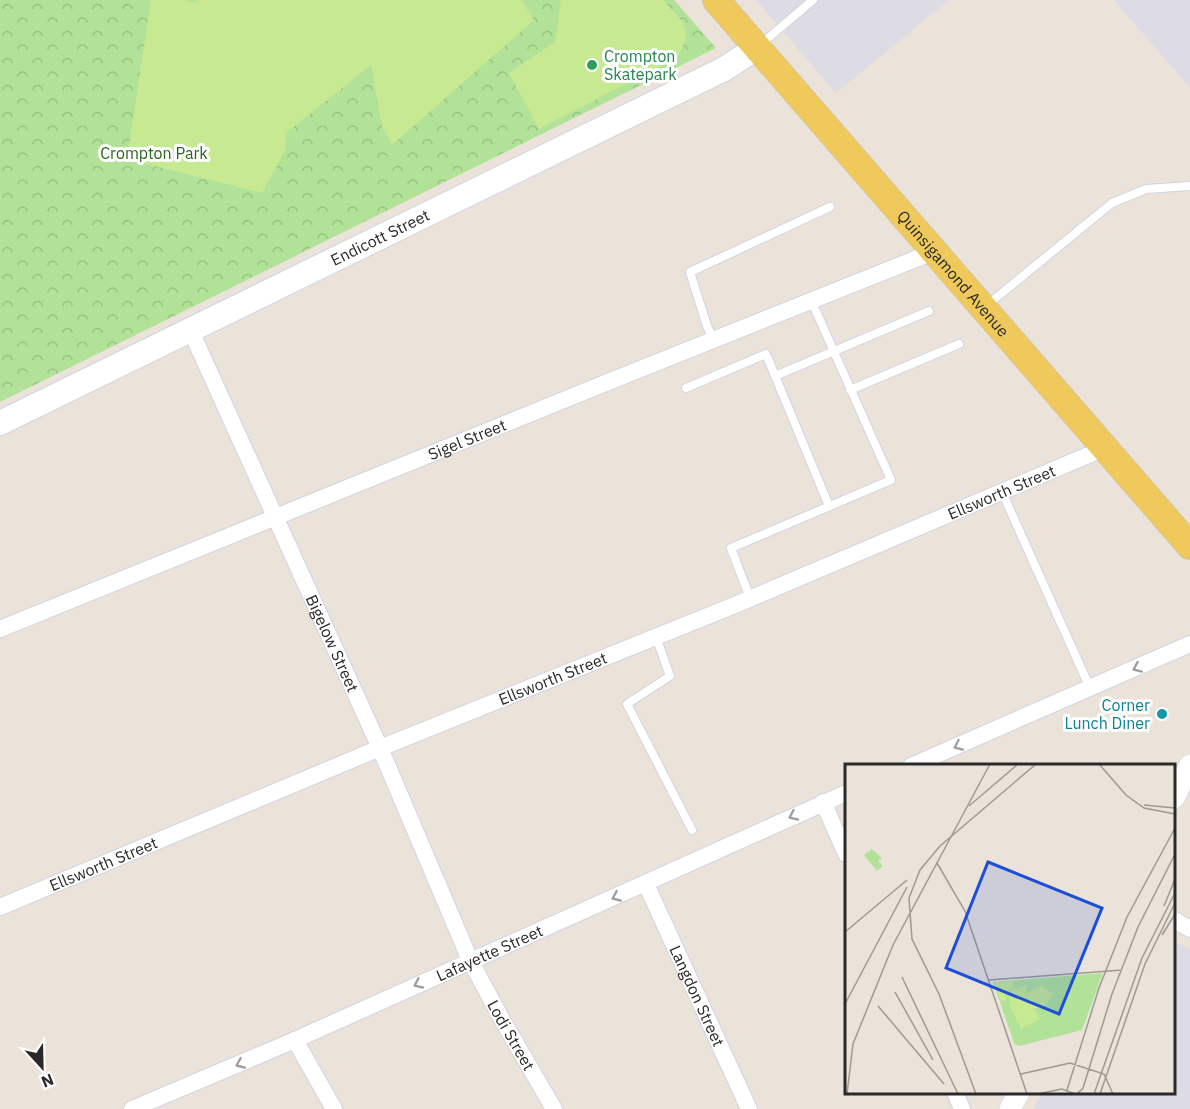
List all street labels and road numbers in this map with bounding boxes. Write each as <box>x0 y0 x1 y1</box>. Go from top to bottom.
street label: Endicott Street <box>327 205 433 270</box>
street label: Quinsigamond Avenue <box>893 206 1014 341</box>
street label: Sigel Street <box>425 415 509 464</box>
street label: Ellsworth Street <box>944 460 1058 524</box>
street label: Bigelow Street <box>302 591 363 695</box>
street label: Ellsworth Street <box>495 648 610 709</box>
street label: Ellsworth Street <box>46 832 160 895</box>
street label: Lafayette Street <box>433 920 546 985</box>
street label: Langdon Street <box>665 942 729 1050</box>
street label: Lodi Street <box>483 996 539 1074</box>

